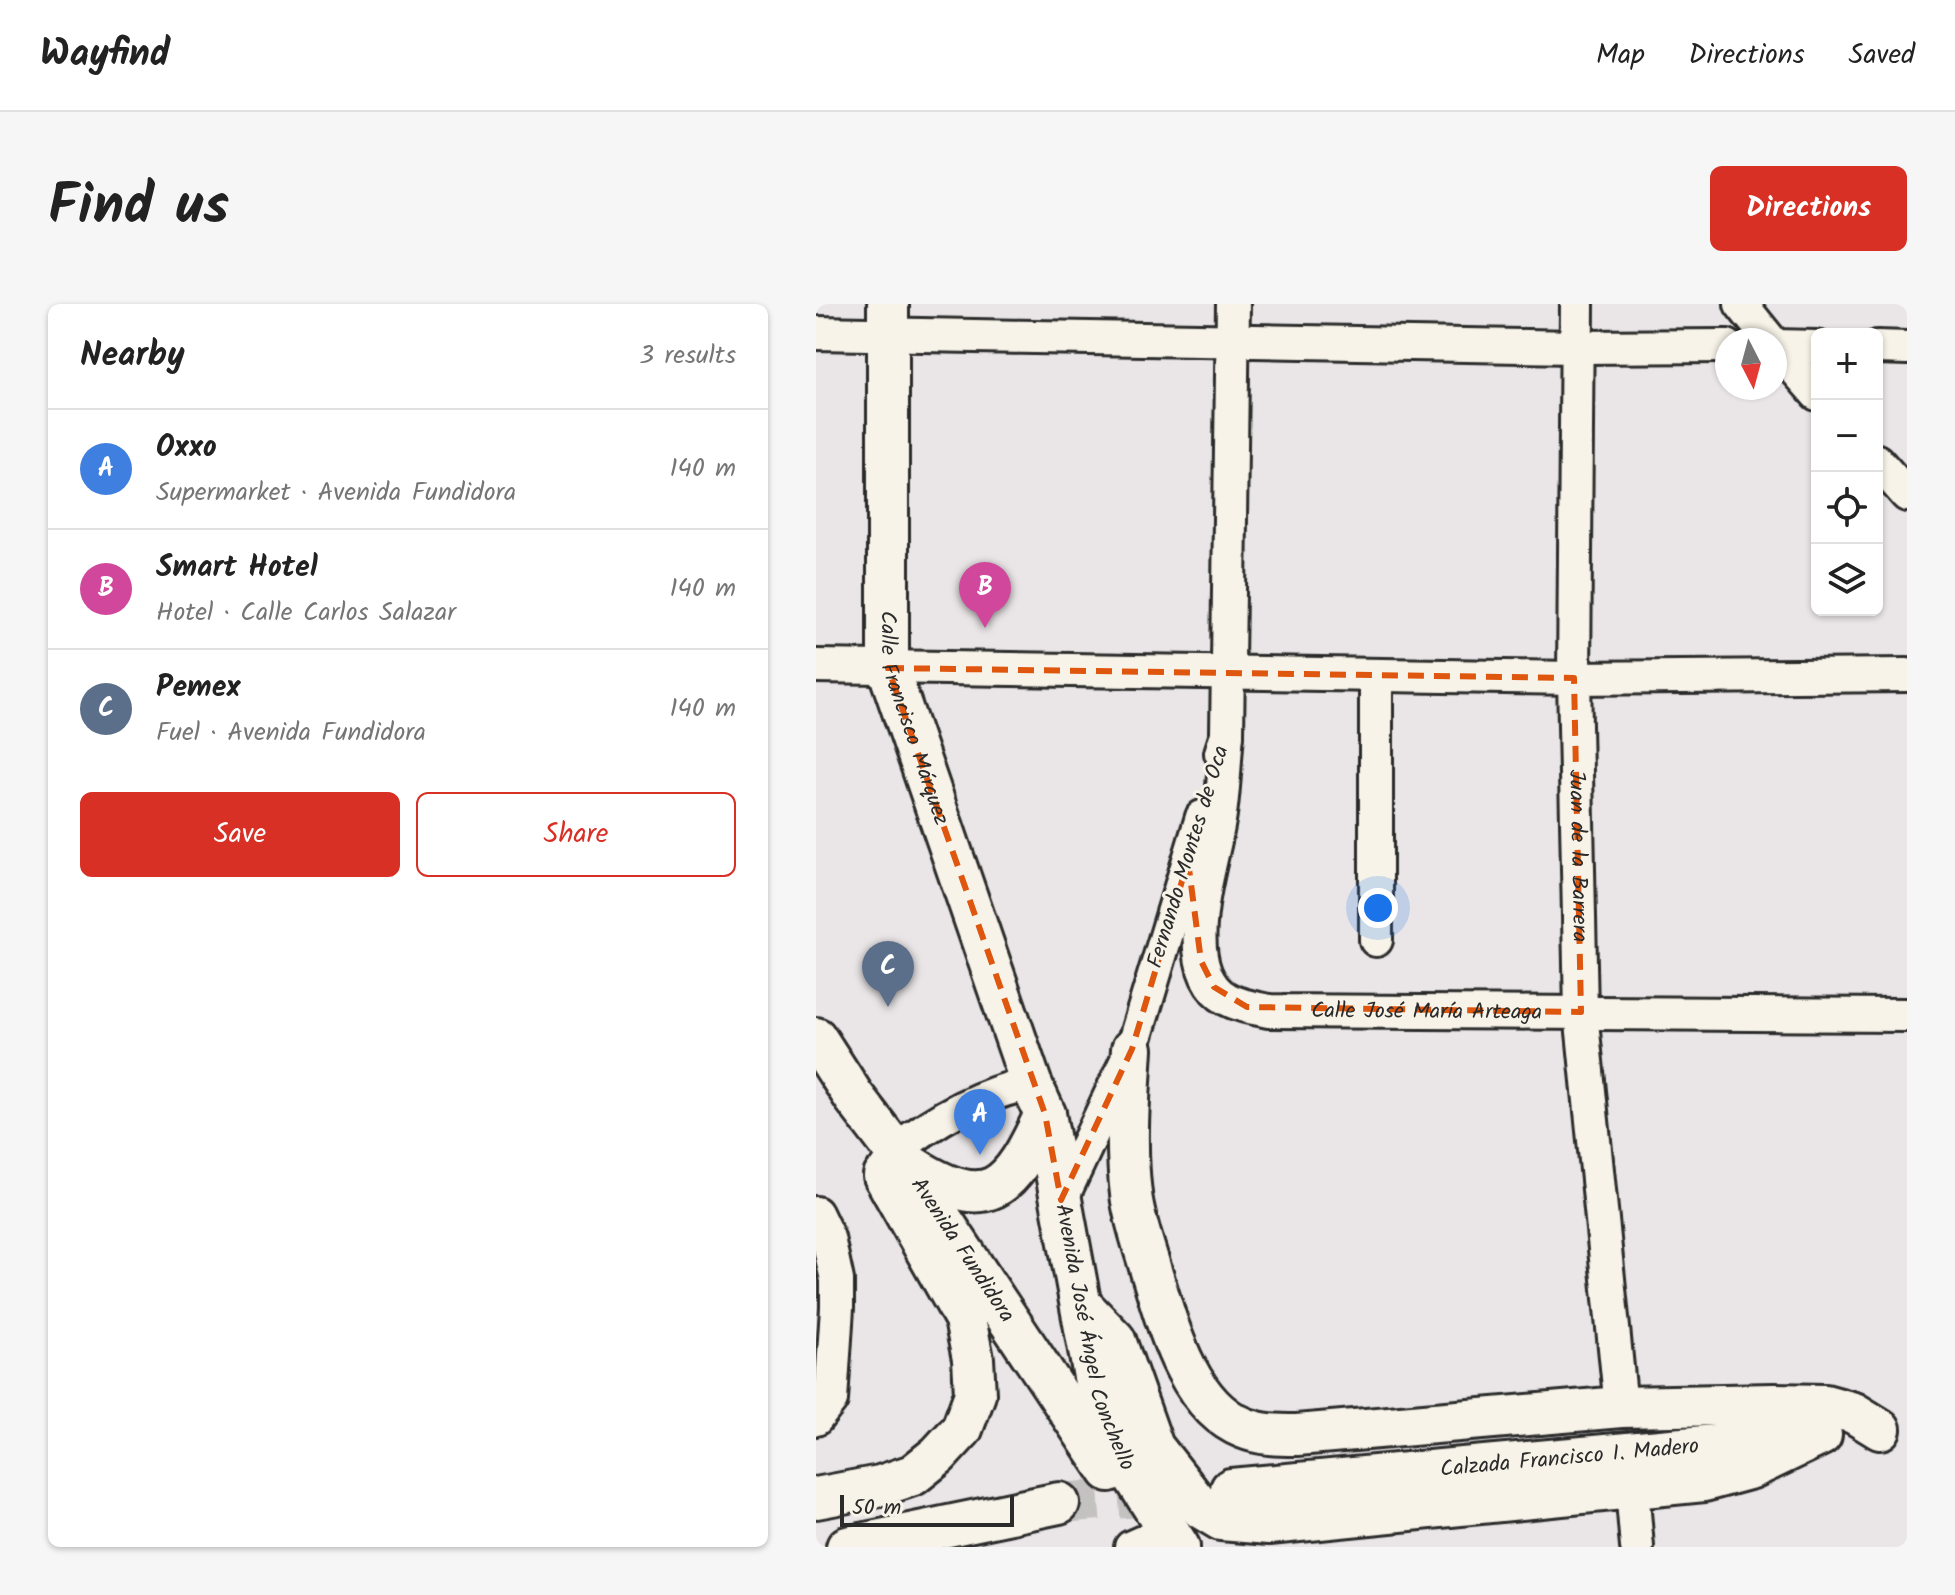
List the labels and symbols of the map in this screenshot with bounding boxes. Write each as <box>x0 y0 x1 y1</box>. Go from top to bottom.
north arrow <box>1715 328 1787 400</box>
pin: B <box>959 562 1011 628</box>
street label: Calle Francisco Márquez <box>870 611 958 830</box>
street label: Fernando Montes de Oca <box>1138 741 1240 973</box>
street label: Juan de la Barrera <box>1558 769 1597 943</box>
your location <box>1358 888 1398 928</box>
pin: C <box>862 941 914 1007</box>
street label: Calle José María Arteaga <box>1311 994 1542 1030</box>
pin: A <box>954 1089 1006 1155</box>
street label: Avenida Fundidora <box>901 1170 1024 1330</box>
street label: Avenida José Ángel Conchello <box>1045 1201 1144 1478</box>
street label: Calzada Francisco I. Madero <box>1439 1429 1701 1487</box>
scale bar <box>840 1491 1014 1527</box>

